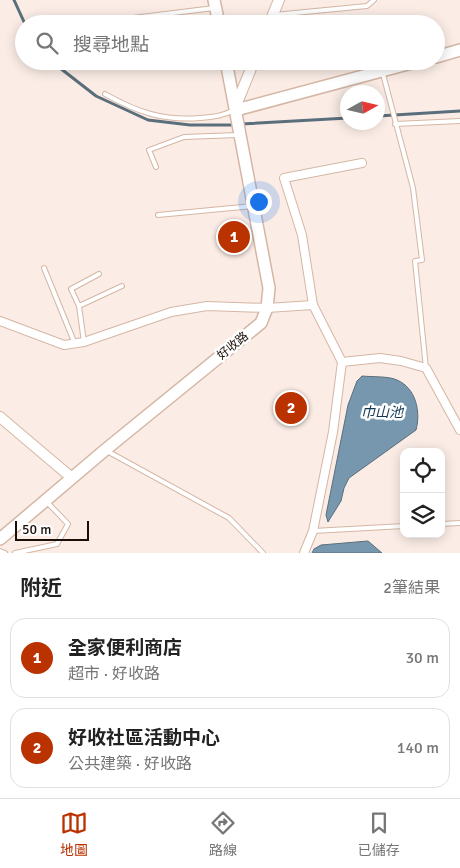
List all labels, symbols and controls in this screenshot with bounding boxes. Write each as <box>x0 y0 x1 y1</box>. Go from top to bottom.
search box <box>15 15 445 70</box>
icon: search <box>33 29 61 57</box>
text: 搜尋地點 <box>73 33 149 57</box>
north arrow <box>340 85 385 130</box>
your location <box>246 189 272 215</box>
pin: 1 <box>218 218 250 256</box>
street label: 好收路 <box>214 329 252 363</box>
pin: 2 <box>275 389 307 427</box>
water label: 巾山池 <box>361 404 405 421</box>
map controls <box>400 448 445 538</box>
button: locate <box>400 448 445 493</box>
button: layers <box>400 493 445 538</box>
scale bar <box>15 518 89 541</box>
text: 50 m <box>22 521 51 538</box>
text: 附近 <box>20 575 62 601</box>
text: 2筆結果 <box>383 578 440 598</box>
text: 全家便利商店 <box>68 636 182 660</box>
text: 1 <box>33 648 41 668</box>
text: 30 m <box>405 648 439 668</box>
text: 超市 · 好收路 <box>68 664 160 684</box>
text: 好收社區活動中心 <box>68 726 220 750</box>
text: 2 <box>33 738 41 758</box>
text: 140 m <box>397 738 439 758</box>
text: 公共建築 · 好收路 <box>68 754 192 774</box>
tab: 地圖 <box>60 809 88 859</box>
tab: 路線 <box>209 809 237 859</box>
tab: 已儲存 <box>358 809 400 859</box>

